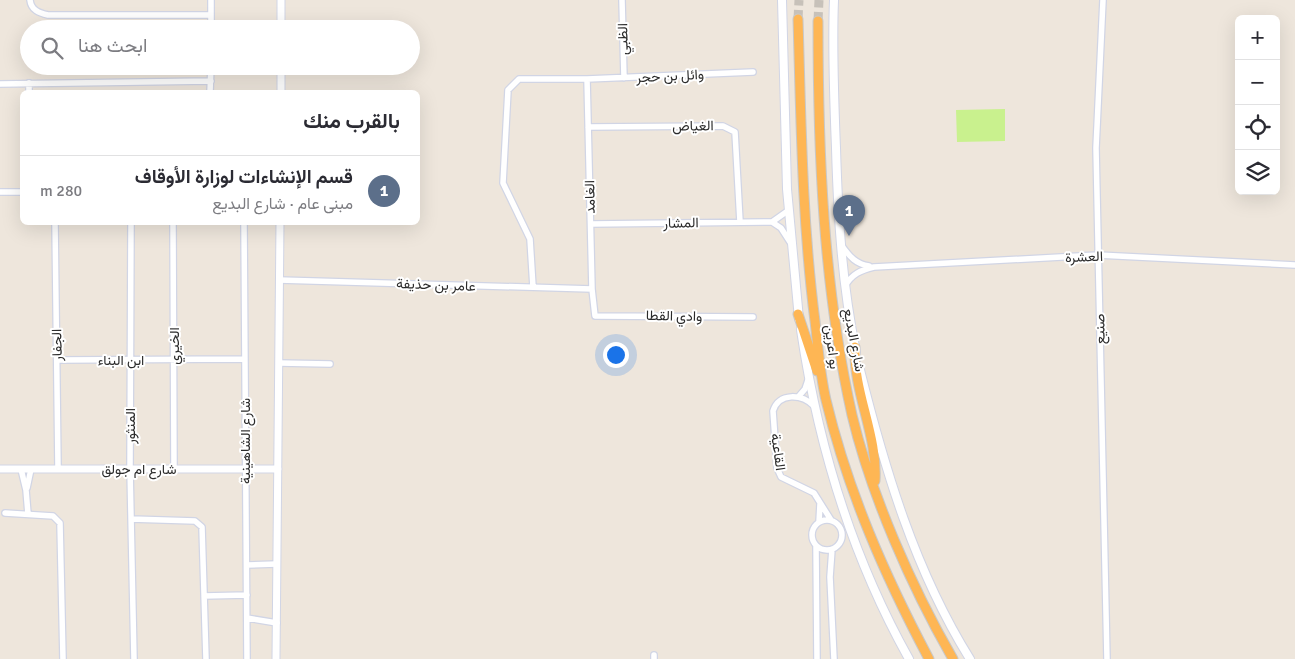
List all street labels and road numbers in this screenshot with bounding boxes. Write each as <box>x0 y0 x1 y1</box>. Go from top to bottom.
street label: الظبي <box>614 23 635 55</box>
street label: وائل بن حجر <box>635 66 704 86</box>
street label: الغياض <box>672 117 714 135</box>
street label: الغامد <box>581 180 599 214</box>
street label: المشار <box>662 214 699 232</box>
street label: العشرة <box>1065 248 1103 266</box>
street label: عامر بن حذيفة <box>396 275 476 295</box>
street label: وادي القطا <box>646 307 702 328</box>
street label: شارع البديع <box>838 307 868 374</box>
street label: صنيع <box>1091 313 1111 344</box>
street label: بو اعرين <box>821 324 843 370</box>
street label: الخيري <box>166 327 186 365</box>
street label: الجفار <box>48 329 66 362</box>
street label: ابن البناء <box>98 352 144 369</box>
street label: شارع الشاهينية <box>237 398 256 484</box>
street label: المنثور <box>122 408 139 445</box>
street label: القاعية <box>767 432 789 472</box>
street label: شارع ام جولق <box>101 461 177 480</box>

